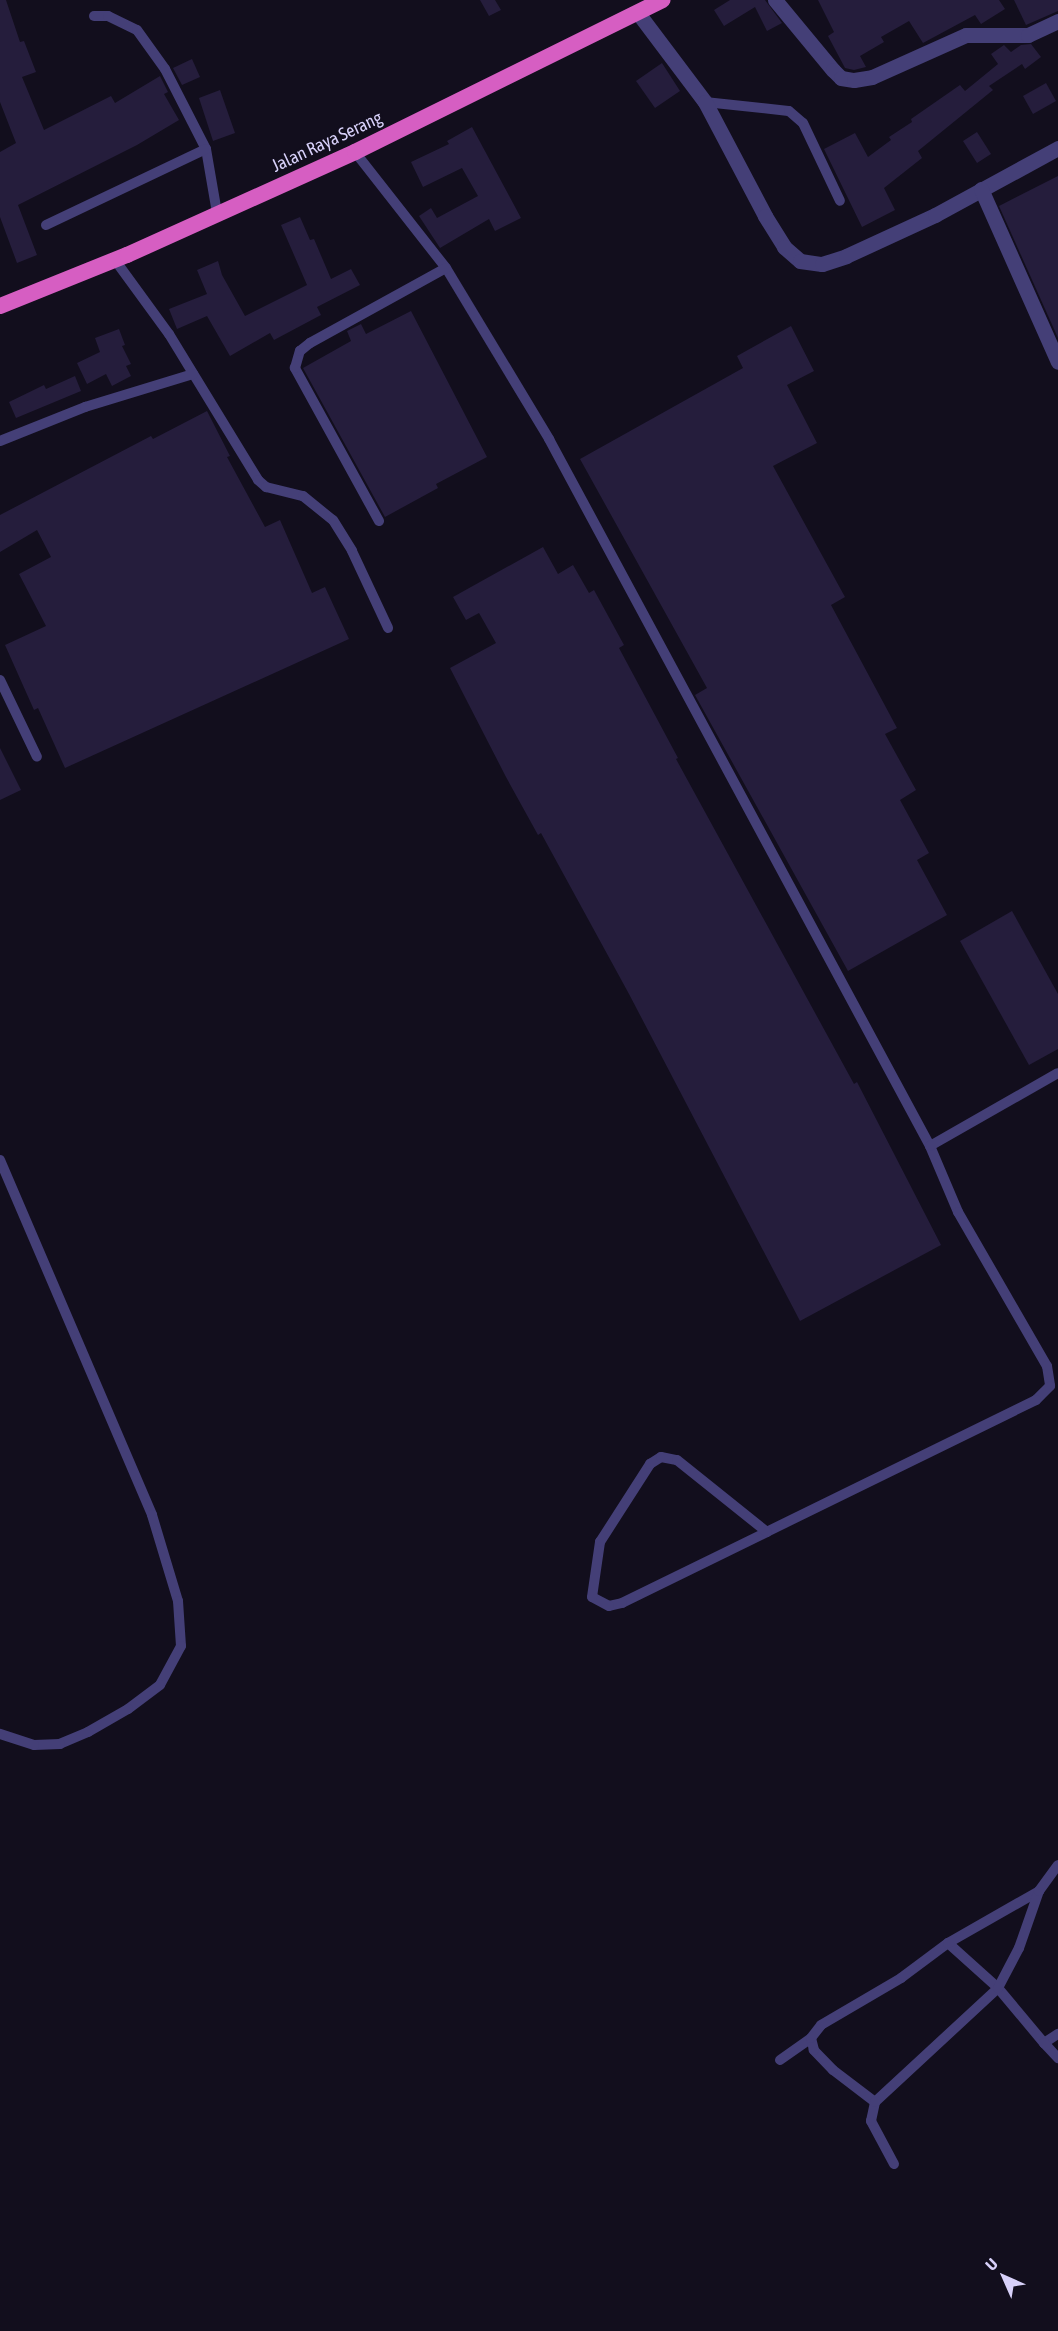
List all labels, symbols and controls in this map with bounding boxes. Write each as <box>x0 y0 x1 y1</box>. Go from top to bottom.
street label: Jalan Raya Serang <box>268 107 386 177</box>
north arrow <box>974 2247 1034 2307</box>
text: U <box>982 2255 1001 2274</box>

